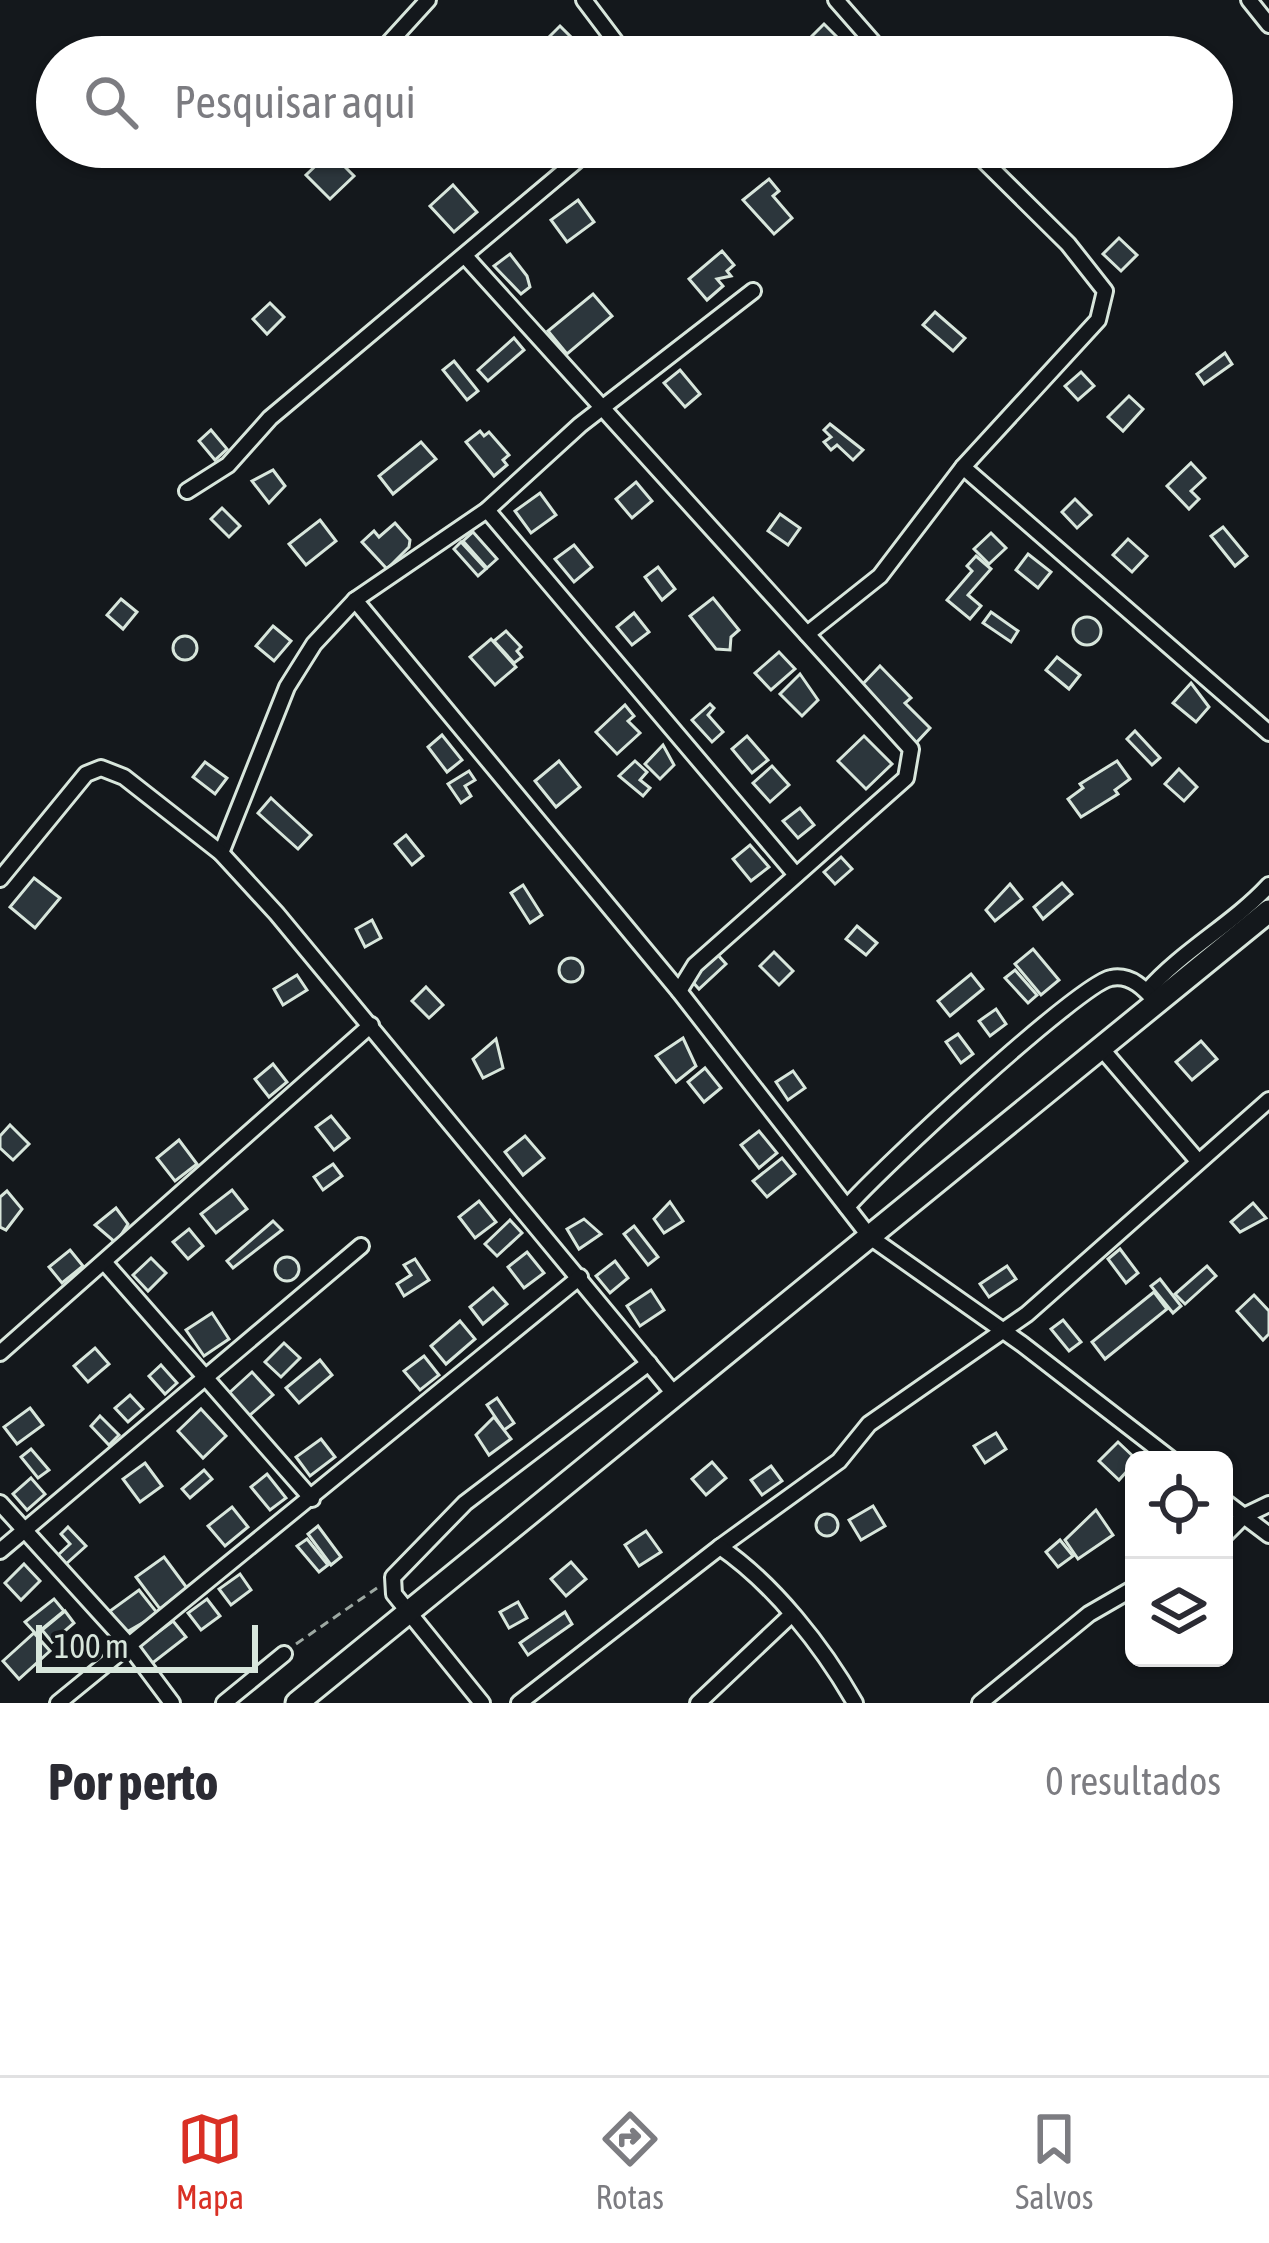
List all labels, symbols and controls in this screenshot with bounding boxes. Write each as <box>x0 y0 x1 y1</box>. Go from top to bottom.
search box <box>36 36 1233 168</box>
icon: search <box>78 69 144 135</box>
text: Pesquisar aqui <box>174 76 416 128</box>
map controls <box>1125 1451 1233 1667</box>
button: locate <box>1125 1451 1233 1559</box>
button: layers <box>1125 1559 1233 1667</box>
scale bar <box>36 1619 258 1672</box>
text: 100 m <box>54 1627 129 1665</box>
text: Por perto <box>48 1752 219 1811</box>
text: 0 resultados <box>1045 1759 1221 1803</box>
tab: Mapa <box>176 2106 244 2216</box>
tab: Rotas <box>595 2106 664 2216</box>
tab: Salvos <box>1015 2106 1093 2216</box>

